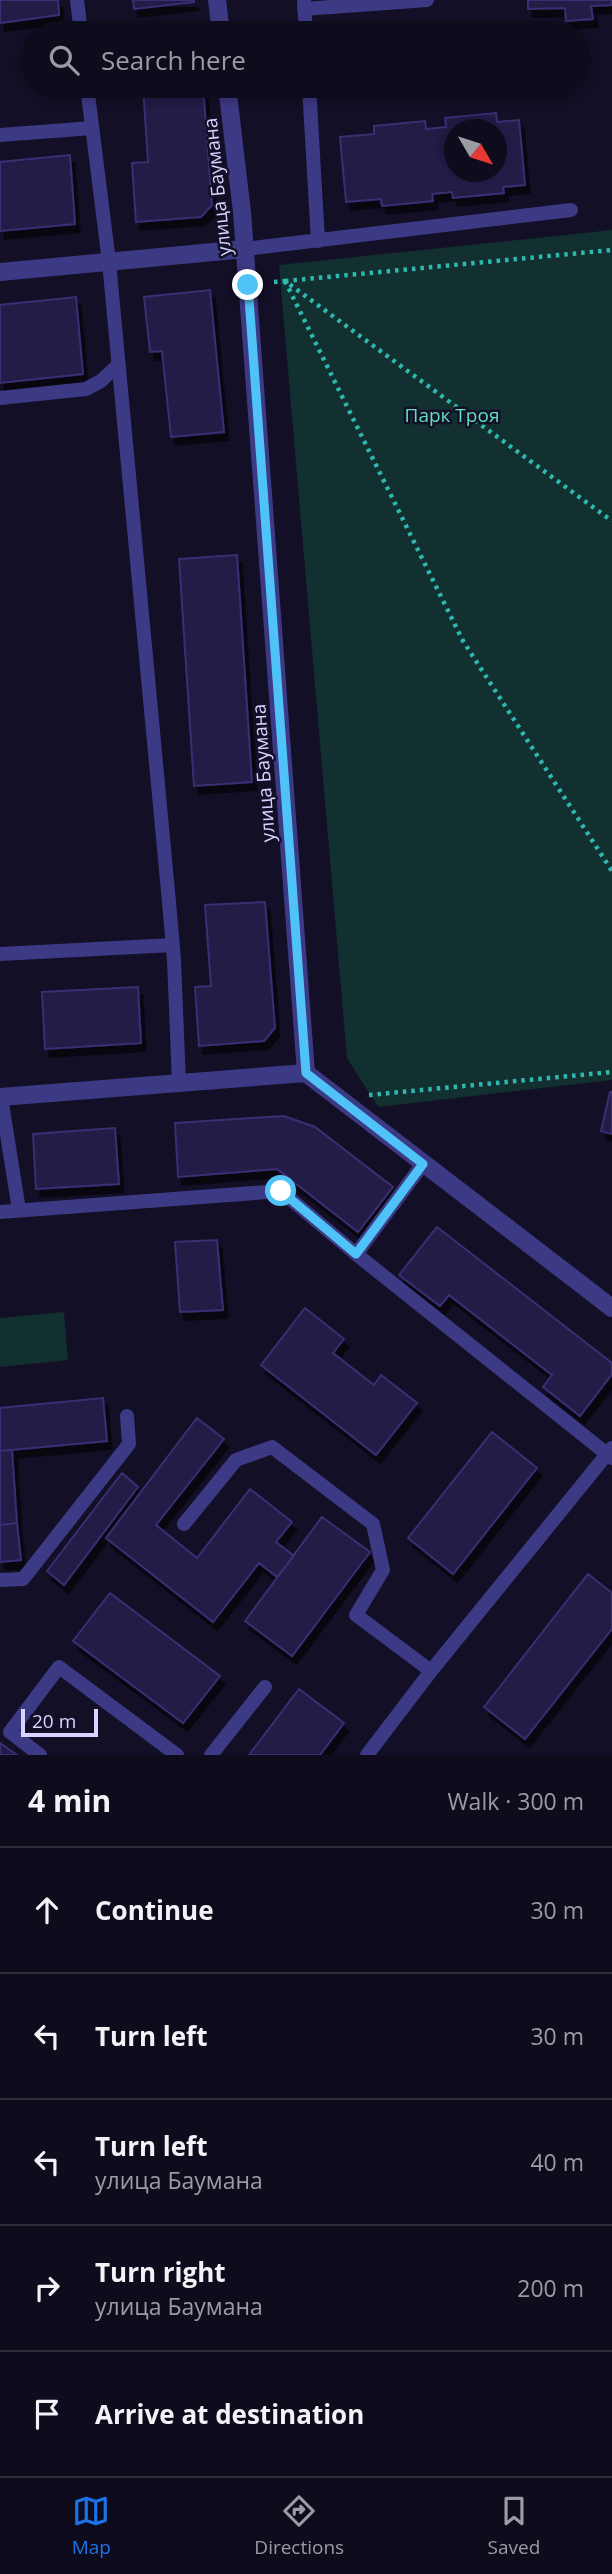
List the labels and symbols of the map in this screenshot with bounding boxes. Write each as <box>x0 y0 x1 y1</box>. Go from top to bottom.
street label: улица Баумана <box>197 117 237 257</box>
north arrow <box>444 119 507 182</box>
route end <box>232 269 263 300</box>
park label: Парк Троя <box>405 402 499 428</box>
street label: улица Баумана <box>245 703 281 843</box>
route start <box>265 1175 296 1206</box>
scale bar <box>21 1706 98 1738</box>

